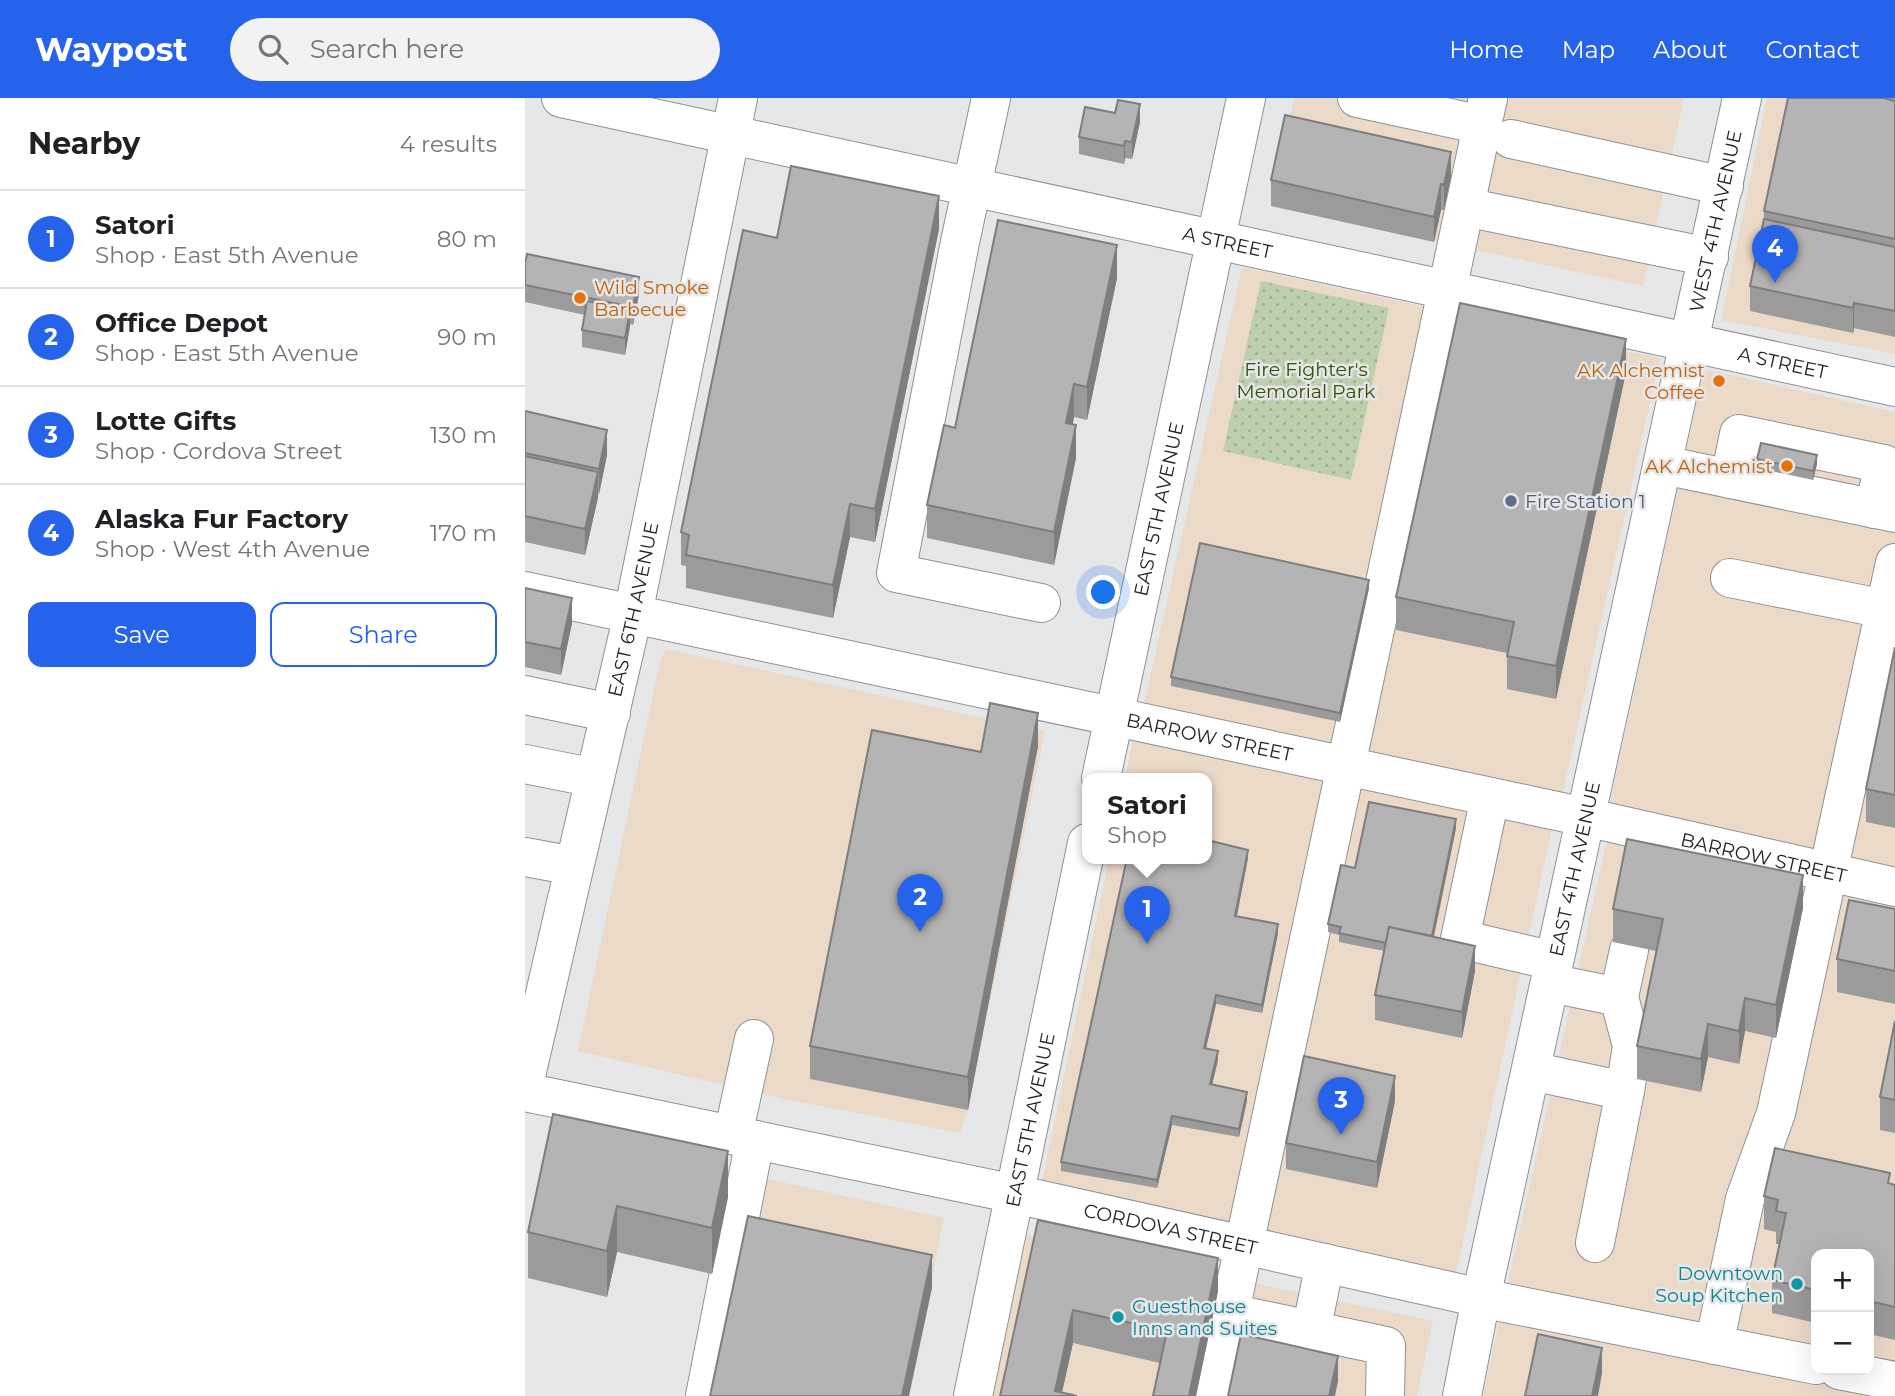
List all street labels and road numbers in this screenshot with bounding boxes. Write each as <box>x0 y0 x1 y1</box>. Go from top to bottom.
street label: WEST 4TH AVENUE <box>1685 128 1747 314</box>
street label: A STREET <box>1180 222 1274 264</box>
street label: A STREET <box>1736 342 1830 384</box>
street label: EAST 5TH AVENUE <box>1129 420 1189 598</box>
street label: EAST 6TH AVENUE <box>603 520 663 699</box>
street label: BARROW STREET <box>1124 709 1295 766</box>
street label: EAST 4TH AVENUE <box>1545 779 1605 959</box>
street label: BARROW STREET <box>1678 828 1849 888</box>
street label: EAST 5TH AVENUE <box>1001 1031 1060 1209</box>
street label: CORDOVA STREET <box>1081 1199 1260 1260</box>

